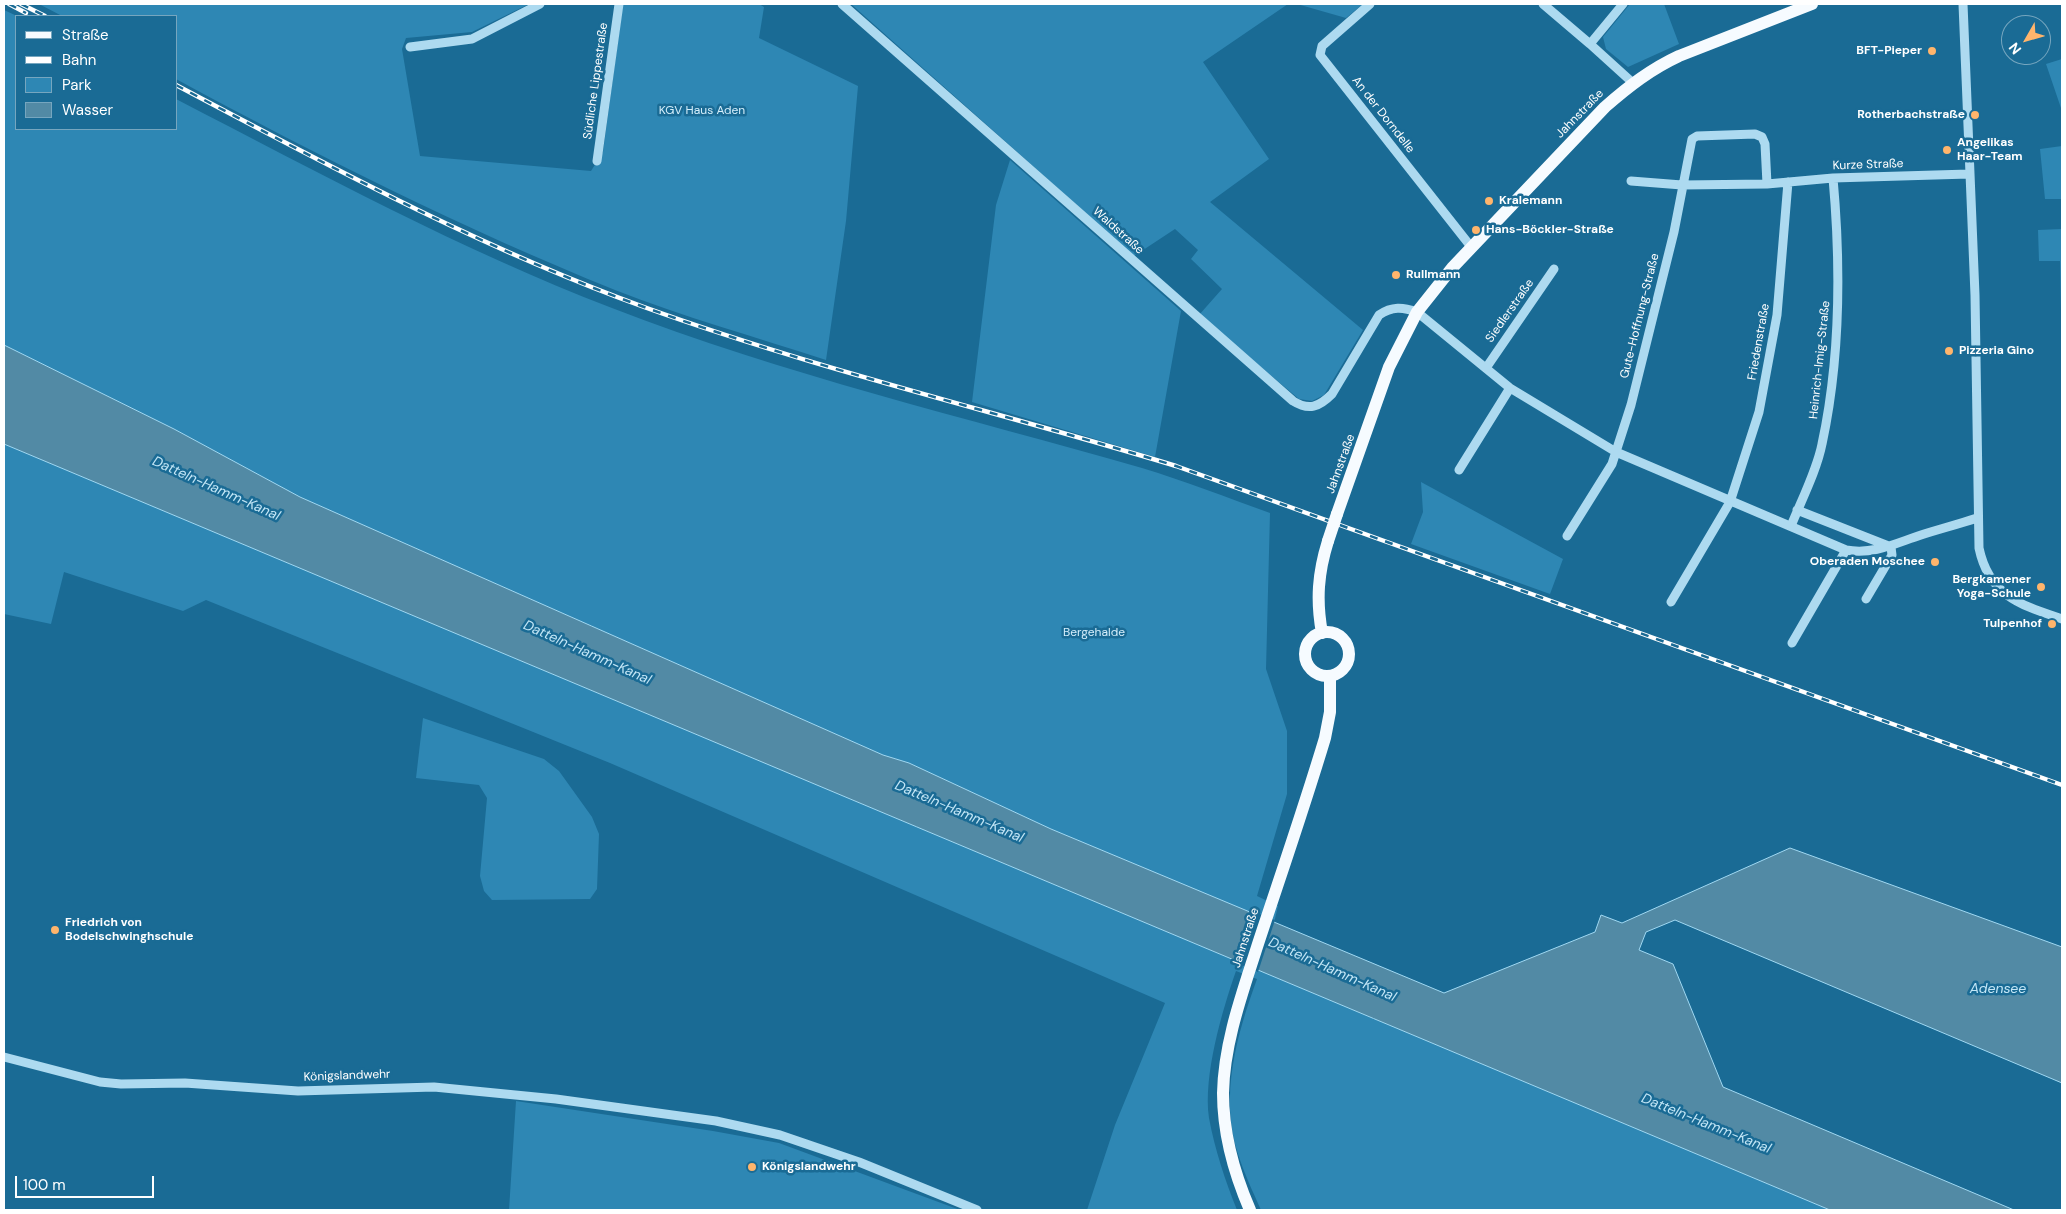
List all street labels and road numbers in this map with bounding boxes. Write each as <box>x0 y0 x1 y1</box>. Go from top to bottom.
street label: Südliche Lippestraße <box>581 22 611 140</box>
street label: An der Dorndelle <box>1349 74 1417 156</box>
street label: Jahnstraße <box>1553 87 1607 141</box>
street label: Kurze Straße <box>1832 157 1904 173</box>
street label: Waldstraße <box>1089 204 1147 258</box>
street label: Gute-Hoffnung-Straße <box>1617 252 1663 380</box>
street label: Siedlerstraße <box>1483 277 1537 345</box>
street label: Heinrich-Imig-Straße <box>1807 300 1833 420</box>
street label: Friedenstraße <box>1745 302 1773 382</box>
street label: Jahnstraße <box>1324 432 1358 496</box>
street label: Jahnstraße <box>1230 906 1262 970</box>
street label: Königslandwehr <box>303 1067 391 1085</box>

